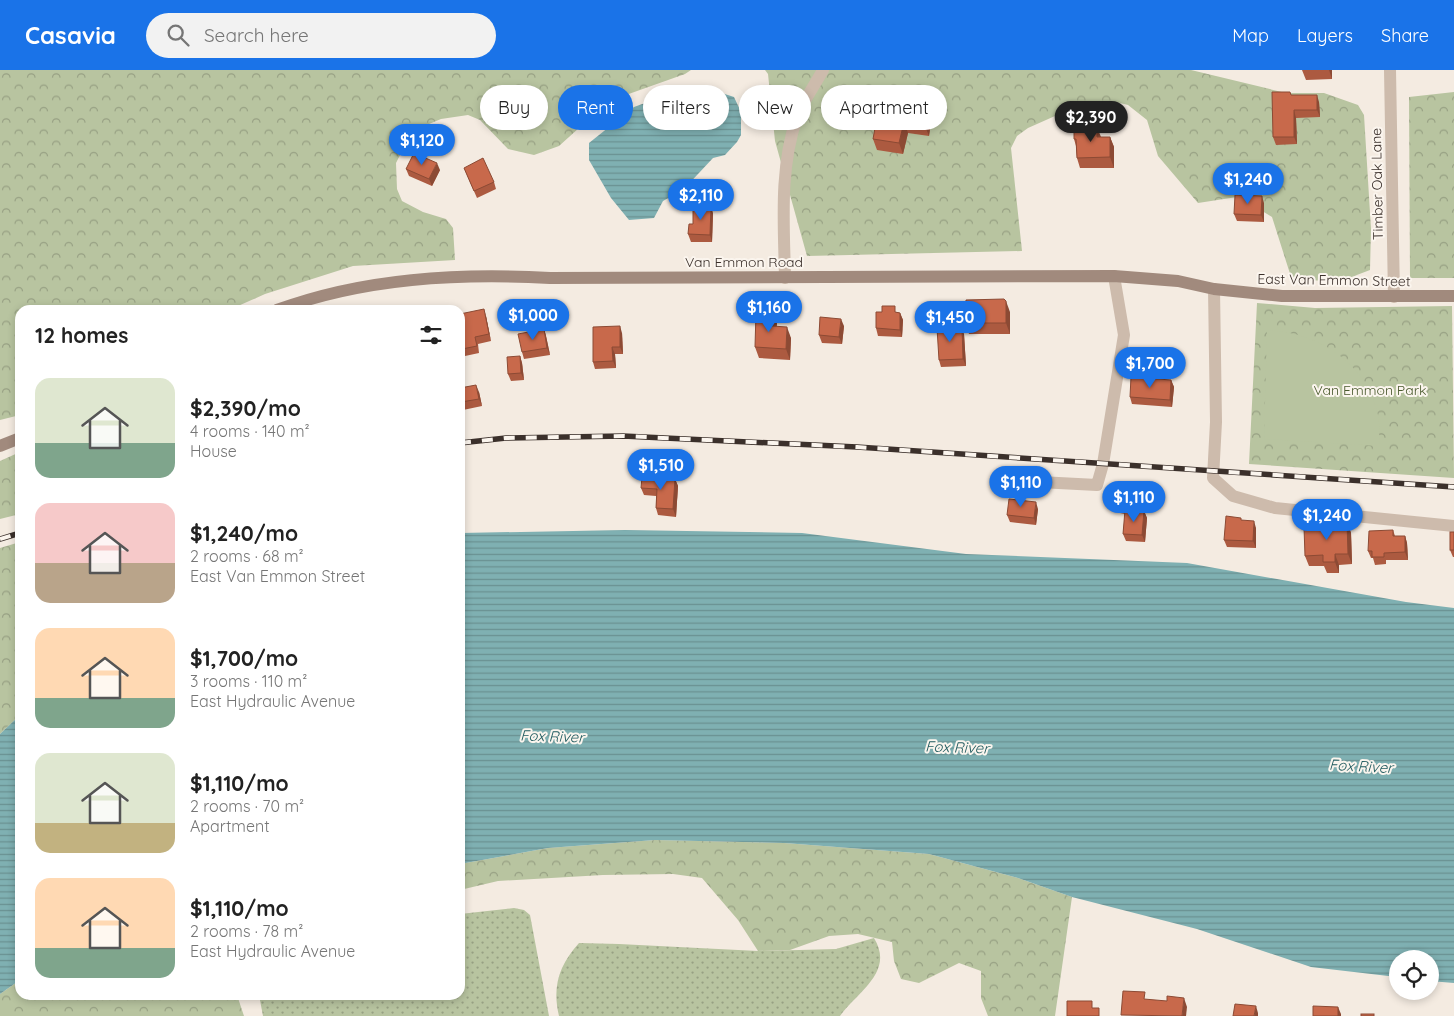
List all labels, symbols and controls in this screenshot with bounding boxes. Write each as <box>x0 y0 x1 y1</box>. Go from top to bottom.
search box <box>146 13 496 58</box>
text: Casavia <box>25 20 116 50</box>
icon: search <box>164 21 192 49</box>
text: Search here <box>204 23 309 47</box>
text: Map <box>1232 24 1269 47</box>
text: Layers <box>1297 24 1353 47</box>
text: Share <box>1381 24 1429 47</box>
chip: Buy <box>480 85 548 130</box>
chip: Rent <box>558 85 633 130</box>
chip: Filters <box>643 85 729 130</box>
chip: New <box>739 85 811 130</box>
chip: Apartment <box>821 85 947 130</box>
pin: $2,390 <box>1050 100 1132 143</box>
text: $2,390 <box>1066 107 1116 127</box>
pin: $1,120 <box>381 124 463 166</box>
street label: Timber Oak Lane <box>1367 128 1387 240</box>
text: $1,120 <box>400 130 444 150</box>
pin: $1,240 <box>1207 162 1289 205</box>
text: $1,240 <box>1224 169 1272 189</box>
pin: $2,110 <box>660 178 742 221</box>
text: $2,110 <box>679 185 723 205</box>
street label: Van Emmon Road <box>685 253 803 271</box>
street label: East Van Emmon Street <box>1257 270 1411 290</box>
pin: $1,160 <box>728 290 810 333</box>
text: $1,160 <box>747 297 791 317</box>
pin: $1,000 <box>492 298 574 341</box>
pin: $1,450 <box>909 300 991 343</box>
text: $1,000 <box>508 305 558 325</box>
text: $1,450 <box>926 307 974 327</box>
icon: filters <box>417 321 445 349</box>
text: 12 homes <box>35 322 128 348</box>
pin: $1,700 <box>1109 346 1191 389</box>
text: $1,700 <box>1126 353 1174 373</box>
park label: Van Emmon Park <box>1313 381 1427 399</box>
text: $2,390/mo <box>190 395 301 421</box>
icon: home <box>75 398 135 458</box>
text: 4 rooms · 140 m² <box>190 421 310 441</box>
text: House <box>190 441 237 461</box>
pin: $1,510 <box>620 448 702 491</box>
text: $1,510 <box>638 455 684 475</box>
pin: $1,110 <box>980 466 1062 508</box>
text: $1,110 <box>1000 472 1042 492</box>
pin: $1,110 <box>1093 480 1175 523</box>
text: $1,110 <box>1113 487 1155 507</box>
pin: $1,240 <box>1286 498 1368 541</box>
text: $1,240 <box>1303 505 1351 525</box>
text: $1,240/mo <box>190 520 298 546</box>
icon: home <box>75 523 135 583</box>
text: 2 rooms · 68 m² <box>190 546 304 566</box>
text: East Van Emmon Street <box>190 566 365 586</box>
text: $1,700/mo <box>190 645 298 671</box>
icon: home <box>75 648 135 708</box>
text: 3 rooms · 110 m² <box>190 671 307 691</box>
text: East Hydraulic Avenue <box>190 691 355 711</box>
water label: Fox River <box>520 725 586 747</box>
water label: Fox River <box>925 736 991 758</box>
water label: Fox River <box>1329 755 1396 777</box>
text: $1,110/mo <box>190 770 289 796</box>
icon: home <box>75 773 135 833</box>
text: 2 rooms · 70 m² <box>190 796 304 816</box>
text: Apartment <box>190 816 270 836</box>
text: $1,110/mo <box>190 895 289 921</box>
icon: home <box>75 898 135 958</box>
text: 2 rooms · 78 m² <box>190 921 303 941</box>
text: East Hydraulic Avenue <box>190 941 355 961</box>
map controls <box>1389 950 1439 1000</box>
button: locate <box>1389 950 1439 1000</box>

